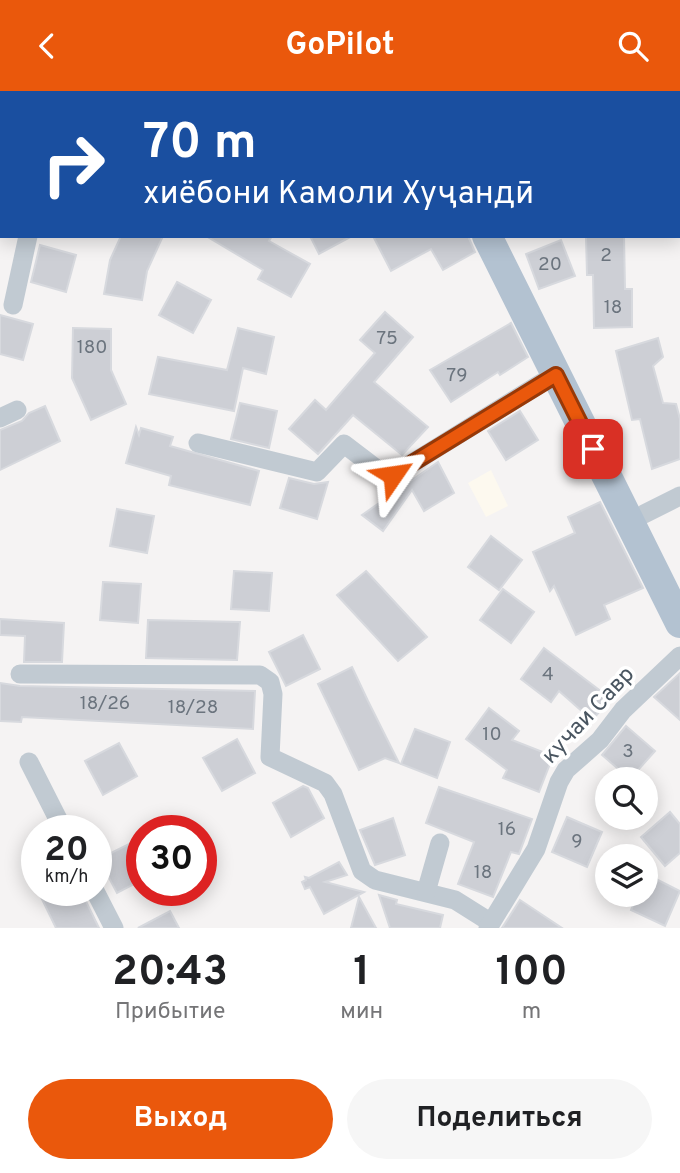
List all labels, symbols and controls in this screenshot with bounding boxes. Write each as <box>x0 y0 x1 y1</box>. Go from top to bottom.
text: GoPilot <box>285 26 395 66</box>
icon: back <box>28 27 66 65</box>
icon: search <box>614 27 652 65</box>
text: 70 m <box>143 114 257 176</box>
icon: right <box>28 119 119 210</box>
text: хиёбони Камоли Хуҷандӣ <box>143 175 534 215</box>
house number: 2 <box>600 244 612 268</box>
house number: 20 <box>538 253 562 277</box>
house number: 18 <box>604 296 622 320</box>
house number: 75 <box>376 327 398 351</box>
house number: 180 <box>77 336 107 360</box>
house number: 79 <box>446 364 468 388</box>
pin <box>563 419 623 479</box>
icon: arrive <box>574 430 612 468</box>
position arrow <box>356 438 430 512</box>
street label: кучаи Савр <box>536 661 642 771</box>
house number: 4 <box>542 663 554 687</box>
house number: 18/26 <box>80 692 130 716</box>
house number: 18/28 <box>168 696 218 720</box>
house number: 10 <box>482 723 502 747</box>
house number: 3 <box>622 740 634 764</box>
map controls <box>595 767 658 907</box>
button: search <box>595 767 658 830</box>
speed limit sign: 30 <box>126 815 217 906</box>
house number: 16 <box>498 818 516 842</box>
text: 20 <box>44 829 89 873</box>
house number: 9 <box>571 830 583 854</box>
button: layers <box>595 844 658 907</box>
house number: 18 <box>474 861 492 885</box>
text: km/h <box>45 866 88 889</box>
text: 20:43 <box>112 947 228 1000</box>
text: 1 <box>353 947 370 1000</box>
text: 100 <box>495 947 568 1000</box>
text: Прибытие <box>115 998 225 1027</box>
text: мин <box>340 998 383 1027</box>
text: m <box>522 998 541 1027</box>
button: Выход <box>28 1079 333 1159</box>
button: Поделиться <box>347 1079 652 1159</box>

